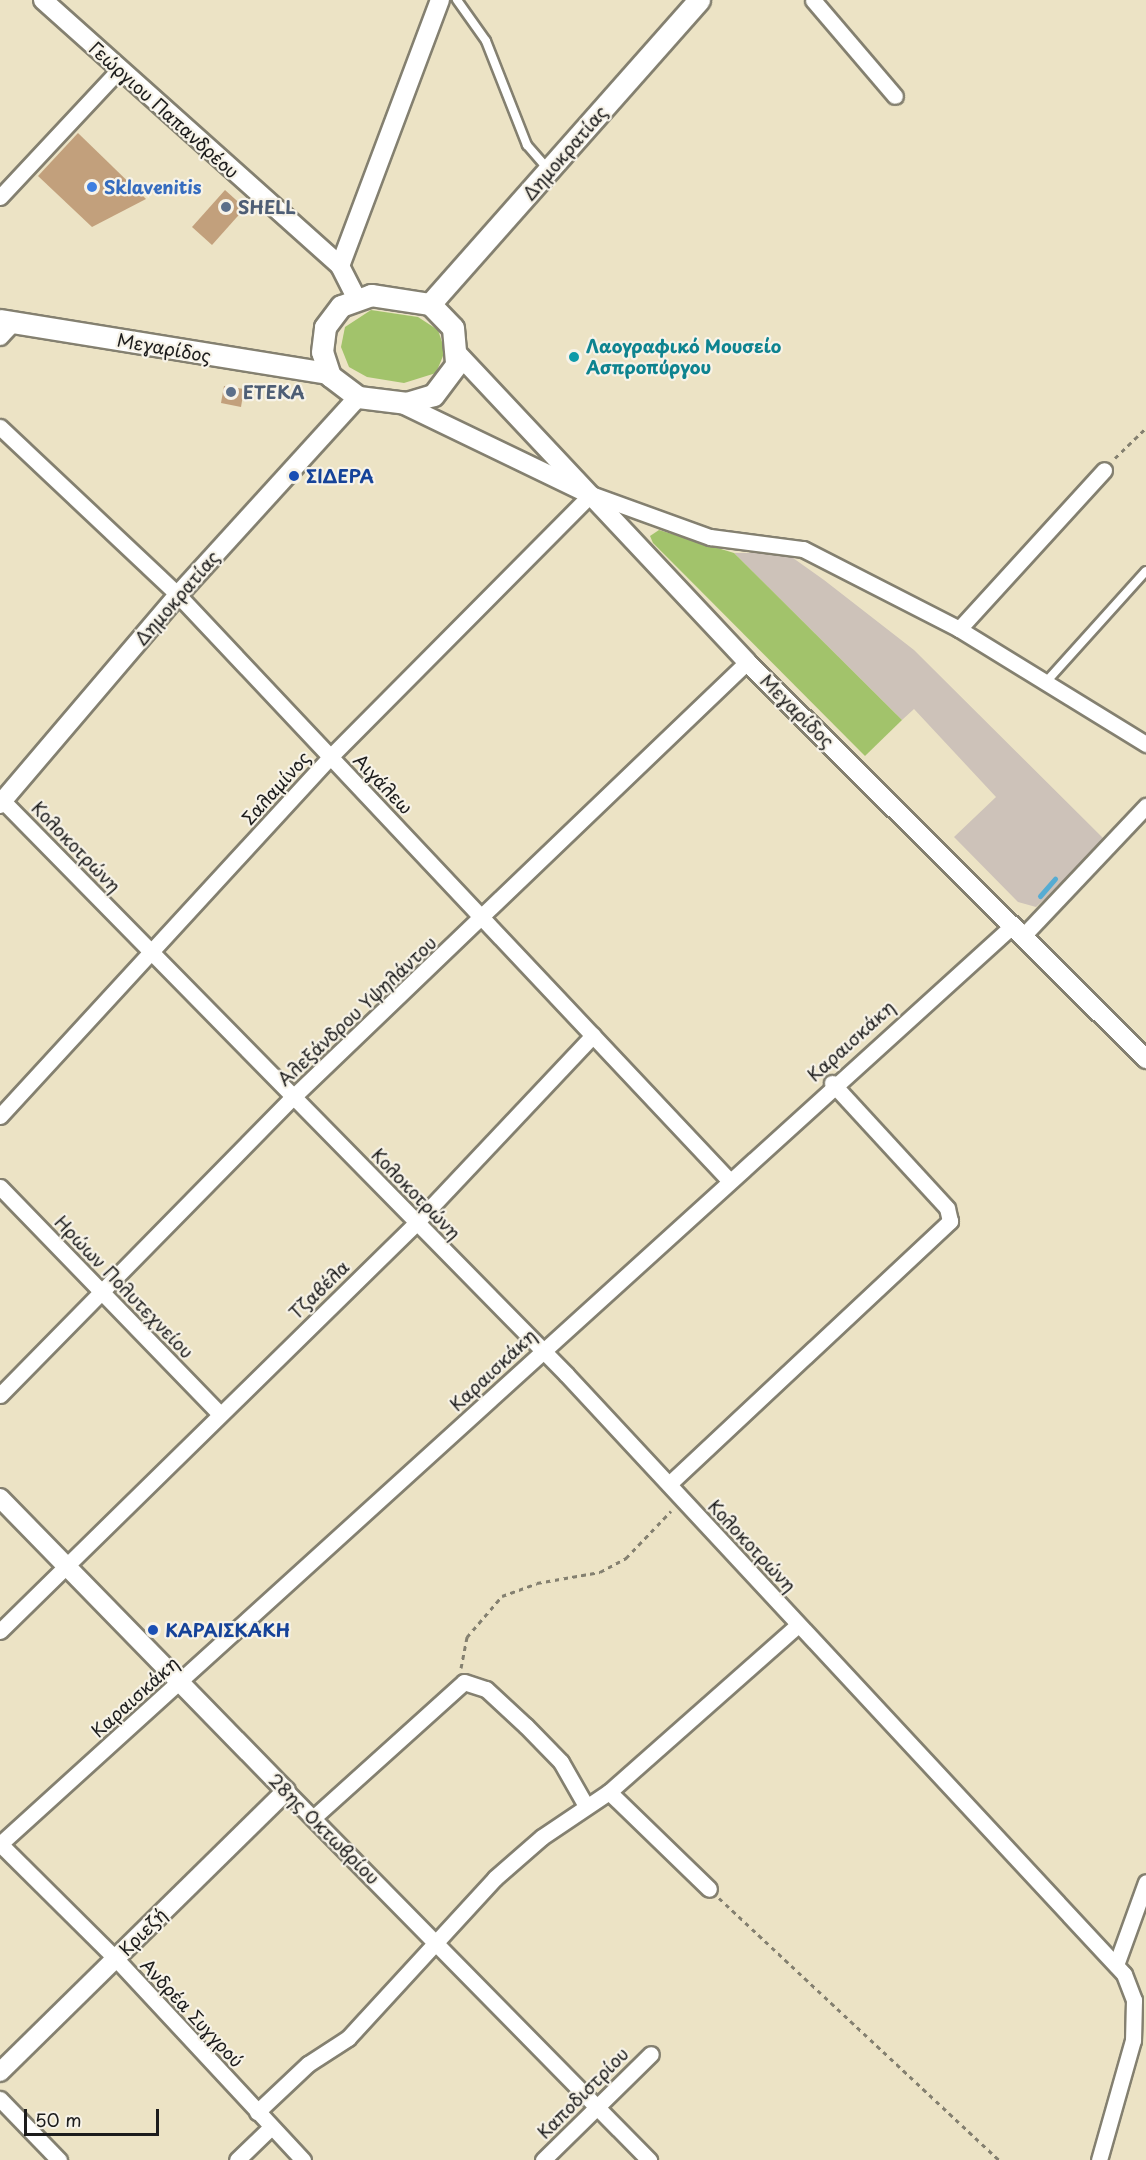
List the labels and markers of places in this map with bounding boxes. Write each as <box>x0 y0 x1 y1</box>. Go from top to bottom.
place label: Sklavenitis <box>104 176 202 198</box>
marker: Sklavenitis <box>85 180 99 194</box>
place label: SHELL <box>238 196 296 218</box>
marker: SHELL <box>219 200 233 214</box>
place label: Λαογραφικό Μουσείο Ασπροπύργου <box>586 336 781 378</box>
marker: Λαογραφικό Μουσείο Ασπροπύργου <box>567 350 581 364</box>
place label: ΕΤΕΚΑ <box>243 381 305 403</box>
marker: ΕΤΕΚΑ <box>224 385 238 399</box>
place label: ΣΙΔΕΡΑ <box>306 465 374 487</box>
marker: ΣΙΔΕΡΑ <box>287 469 301 483</box>
place label: ΚΑΡΑΙΣΚΑΚΗ <box>165 1619 290 1641</box>
marker: ΚΑΡΑΙΣΚΑΚΗ <box>146 1623 160 1637</box>

